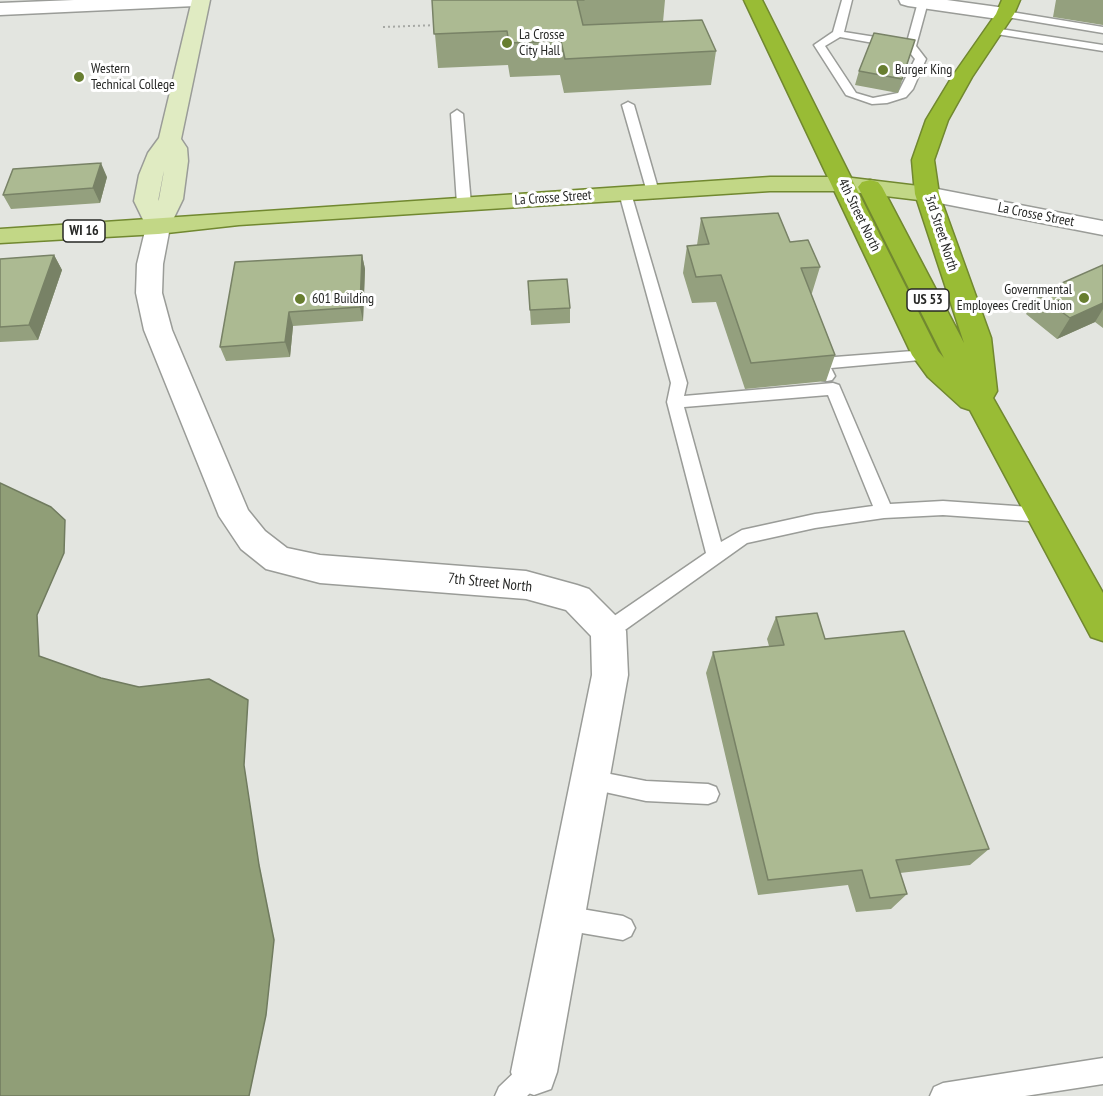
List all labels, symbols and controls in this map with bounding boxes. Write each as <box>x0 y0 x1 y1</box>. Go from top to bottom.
place label: La Crosse City Hall <box>519 27 565 60</box>
marker: La Crosse City Hall <box>500 36 514 50</box>
place label: Western Technical College <box>91 61 175 94</box>
place label: Burger King <box>895 62 952 78</box>
marker: Burger King <box>876 63 890 77</box>
marker: Western Technical College <box>72 70 86 84</box>
street label: 4th Street North <box>834 176 884 254</box>
street label: La Crosse Street <box>514 187 592 209</box>
street label: 3rd Street North <box>921 193 961 273</box>
street label: La Crosse Street <box>996 199 1076 231</box>
road number: WI 16 <box>63 220 105 242</box>
place label: Governmental Employees Credit Union <box>957 282 1072 314</box>
road number: US 53 <box>907 289 949 311</box>
place label: 601 Building <box>312 291 374 307</box>
marker: Governmental Employees Credit Union <box>1077 291 1091 305</box>
marker: 601 Building <box>293 292 307 306</box>
street label: 7th Street North <box>447 570 533 596</box>

